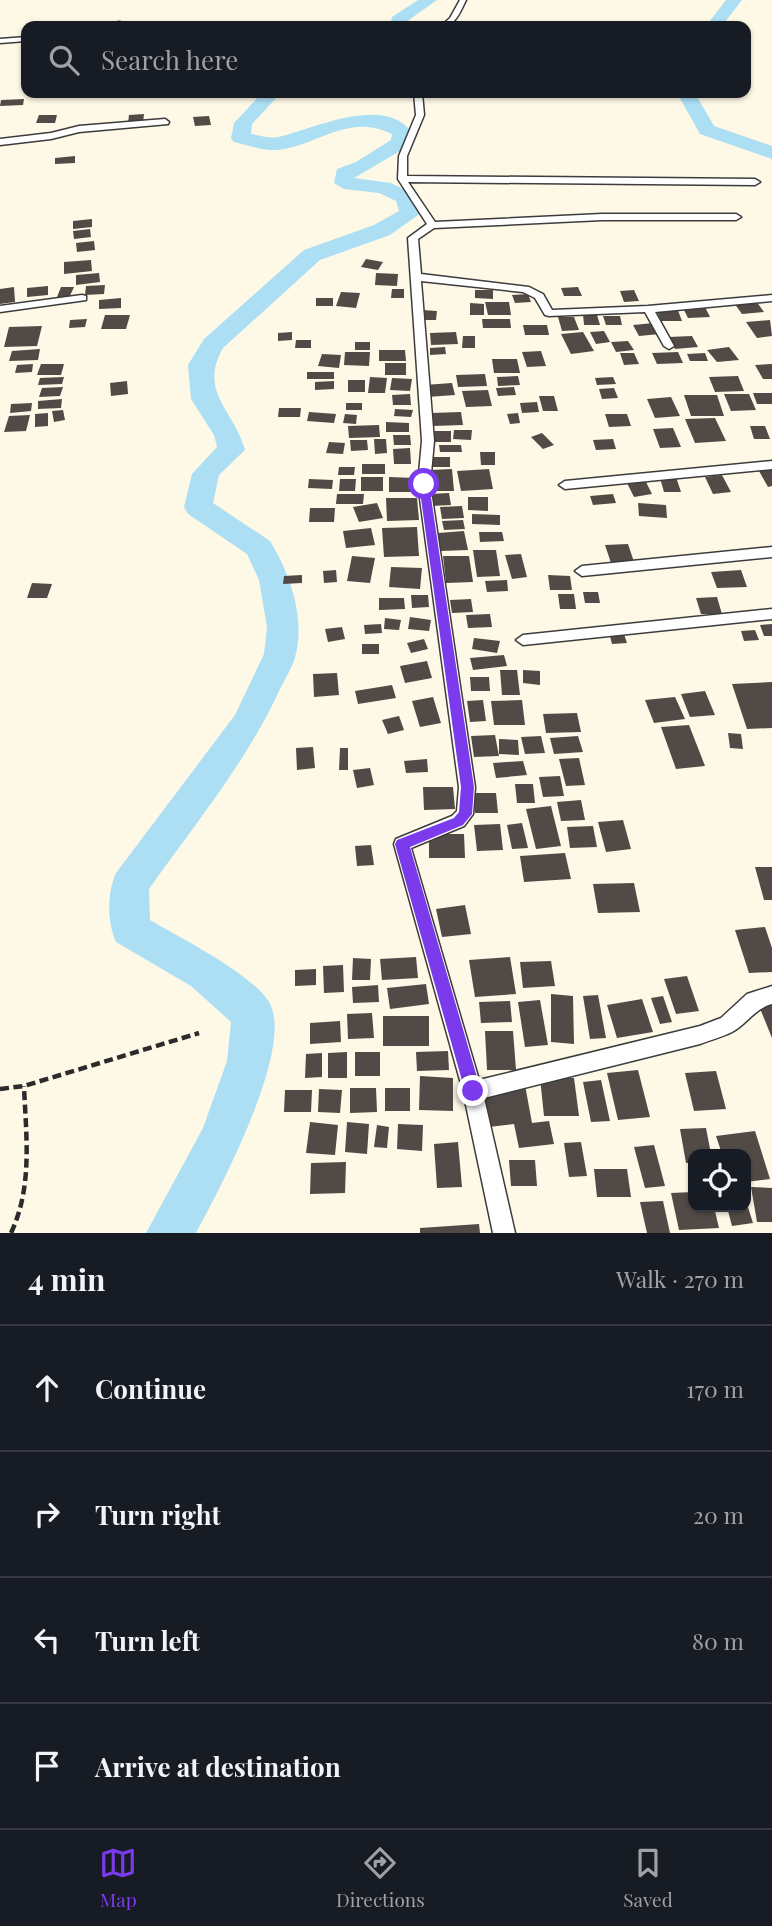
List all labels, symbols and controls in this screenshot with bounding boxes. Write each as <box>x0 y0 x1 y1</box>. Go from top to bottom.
search box <box>21 21 751 98</box>
icon: search <box>45 41 83 79</box>
text: Search here <box>101 42 238 77</box>
route start <box>408 468 439 499</box>
route end <box>457 1075 488 1106</box>
map controls <box>688 1149 751 1212</box>
button: locate <box>688 1149 751 1212</box>
text: 4 min <box>28 1259 106 1299</box>
text: Walk · 270 m <box>616 1263 744 1294</box>
icon: ahead <box>28 1369 66 1407</box>
text: Continue <box>95 1371 206 1406</box>
text: 170 m <box>686 1373 744 1404</box>
icon: right <box>28 1495 66 1533</box>
text: Turn right <box>95 1497 221 1532</box>
text: 20 m <box>693 1499 744 1530</box>
icon: left <box>28 1621 66 1659</box>
text: Turn left <box>95 1623 200 1658</box>
text: 80 m <box>692 1625 744 1656</box>
icon: arrive <box>28 1747 66 1785</box>
text: Arrive at destination <box>95 1749 341 1784</box>
tab: Map <box>99 1844 137 1912</box>
tab: Directions <box>336 1844 425 1912</box>
tab: Saved <box>623 1844 673 1912</box>

